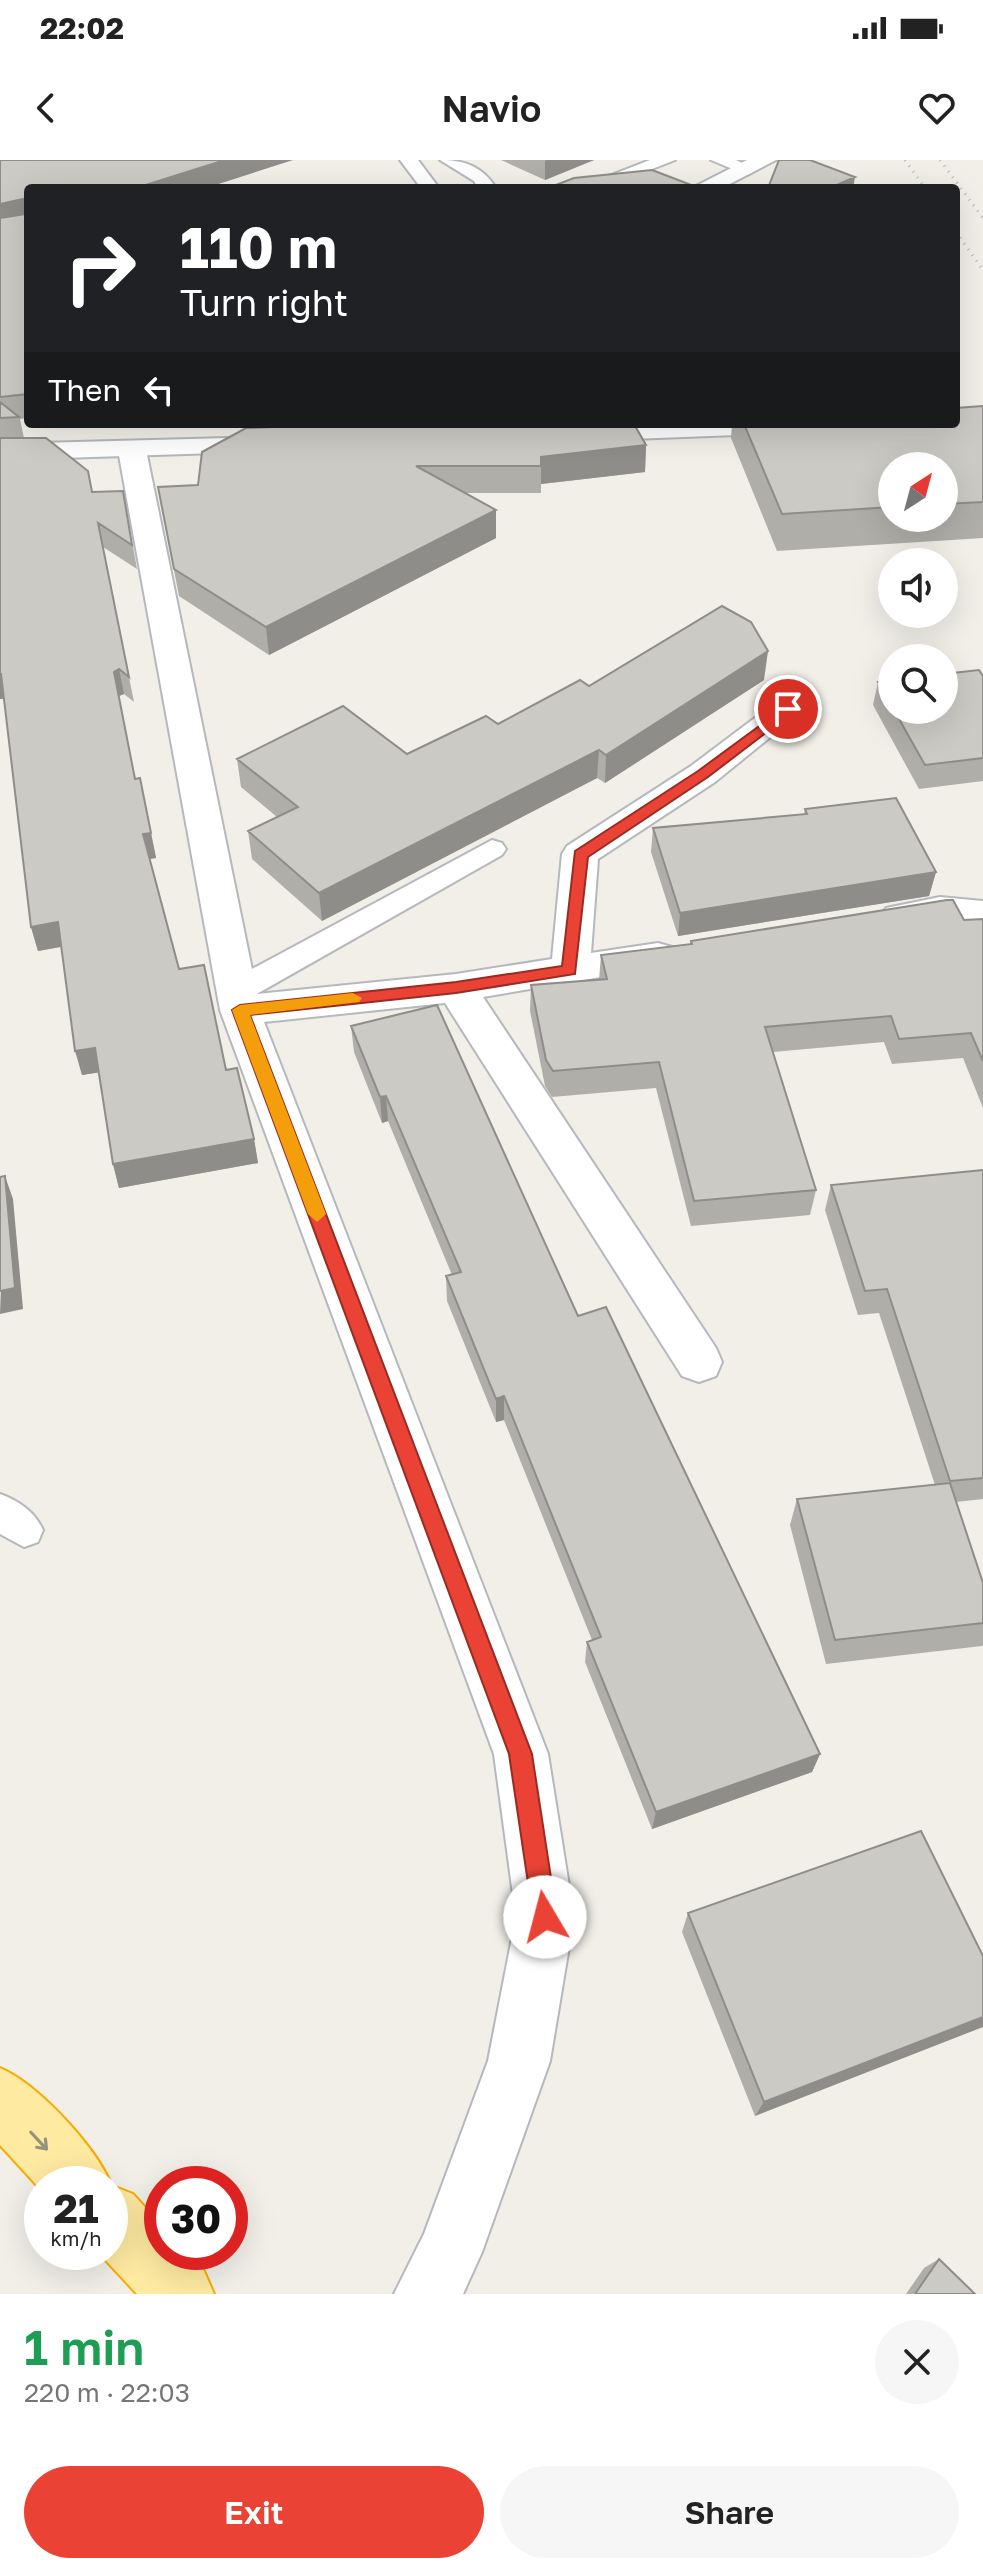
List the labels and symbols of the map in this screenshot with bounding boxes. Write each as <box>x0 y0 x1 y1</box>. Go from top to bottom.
north arrow <box>878 452 958 532</box>
pin <box>754 675 822 743</box>
position arrow <box>503 1875 587 1959</box>
one-way arrow <box>30 2131 48 2151</box>
speed limit sign: 30 <box>144 2166 248 2270</box>

